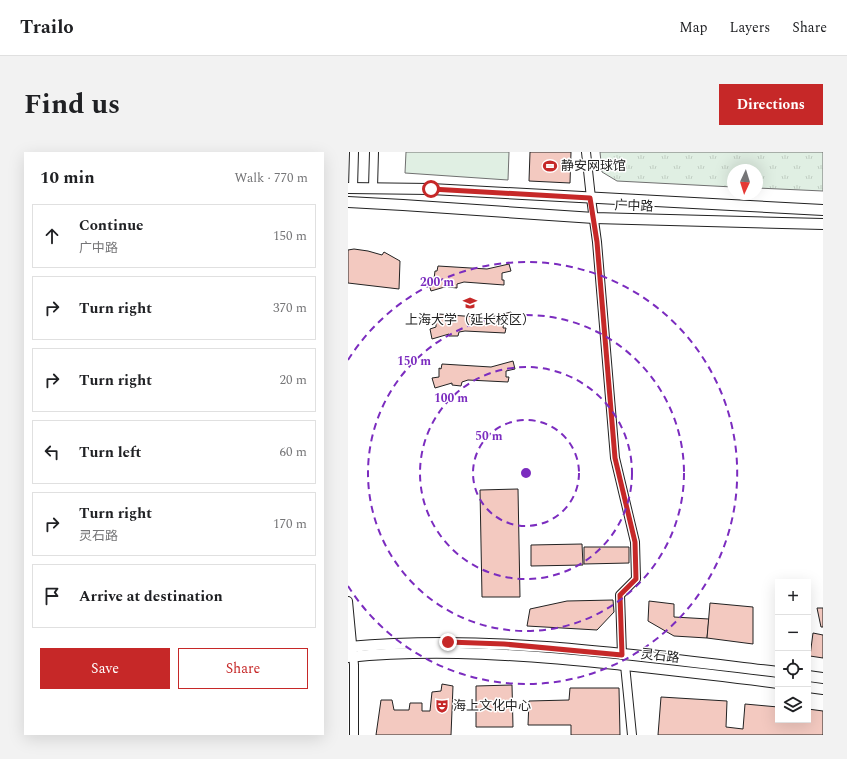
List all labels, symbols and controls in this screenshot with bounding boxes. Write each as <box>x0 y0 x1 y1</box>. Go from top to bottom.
text: Trailo <box>20 13 74 42</box>
text: Map <box>679 17 708 38</box>
text: Layers <box>730 17 770 38</box>
text: Share <box>792 17 827 38</box>
text: Find us <box>24 83 120 126</box>
button: Directions <box>719 84 823 125</box>
place label: 静安网球馆 <box>561 156 626 176</box>
sports icon: 静安网球馆 <box>542 158 558 174</box>
north arrow <box>727 164 763 200</box>
text: 10 min <box>40 165 95 191</box>
text: Walk · 770 m <box>234 168 308 188</box>
route start <box>422 180 440 198</box>
street label: 广中路 <box>614 195 654 217</box>
text: Continue <box>79 214 144 237</box>
icon: ahead <box>41 225 63 247</box>
text: 150 m <box>273 226 307 246</box>
text: 广中路 <box>79 238 118 258</box>
text: 200 m <box>420 273 454 292</box>
school or university icon: 上海大学（延长校区） <box>462 295 478 311</box>
icon: right <box>41 297 63 319</box>
text: Turn right <box>79 297 152 320</box>
text: 370 m <box>273 298 307 318</box>
place label: 上海大学（延长校区） <box>405 310 535 330</box>
text: 150 m <box>397 352 431 371</box>
icon: right <box>41 369 63 391</box>
text: Turn right <box>79 369 152 392</box>
text: 20 m <box>280 370 307 390</box>
text: 100 m <box>434 389 468 408</box>
text: 50 m <box>475 427 503 446</box>
icon: left <box>41 441 63 463</box>
text: Turn left <box>79 441 141 464</box>
text: 60 m <box>280 442 307 462</box>
centre of rings <box>519 466 533 480</box>
text: Turn right <box>79 502 152 525</box>
icon: right <box>41 513 63 535</box>
text: 170 m <box>273 514 307 534</box>
text: 灵石路 <box>79 526 118 546</box>
map controls <box>775 579 811 723</box>
button: + <box>775 579 811 615</box>
icon: arrive <box>41 585 63 607</box>
text: Arrive at destination <box>79 585 223 608</box>
button: − <box>775 615 811 651</box>
route end <box>439 633 457 651</box>
street label: 灵石路 <box>640 644 680 668</box>
button: Save <box>40 648 170 689</box>
button: Share <box>178 648 308 689</box>
button: locate <box>775 651 811 687</box>
button: layers <box>775 687 811 723</box>
place label: 海上文化中心 <box>453 696 531 716</box>
theatre icon: 海上文化中心 <box>434 698 450 714</box>

